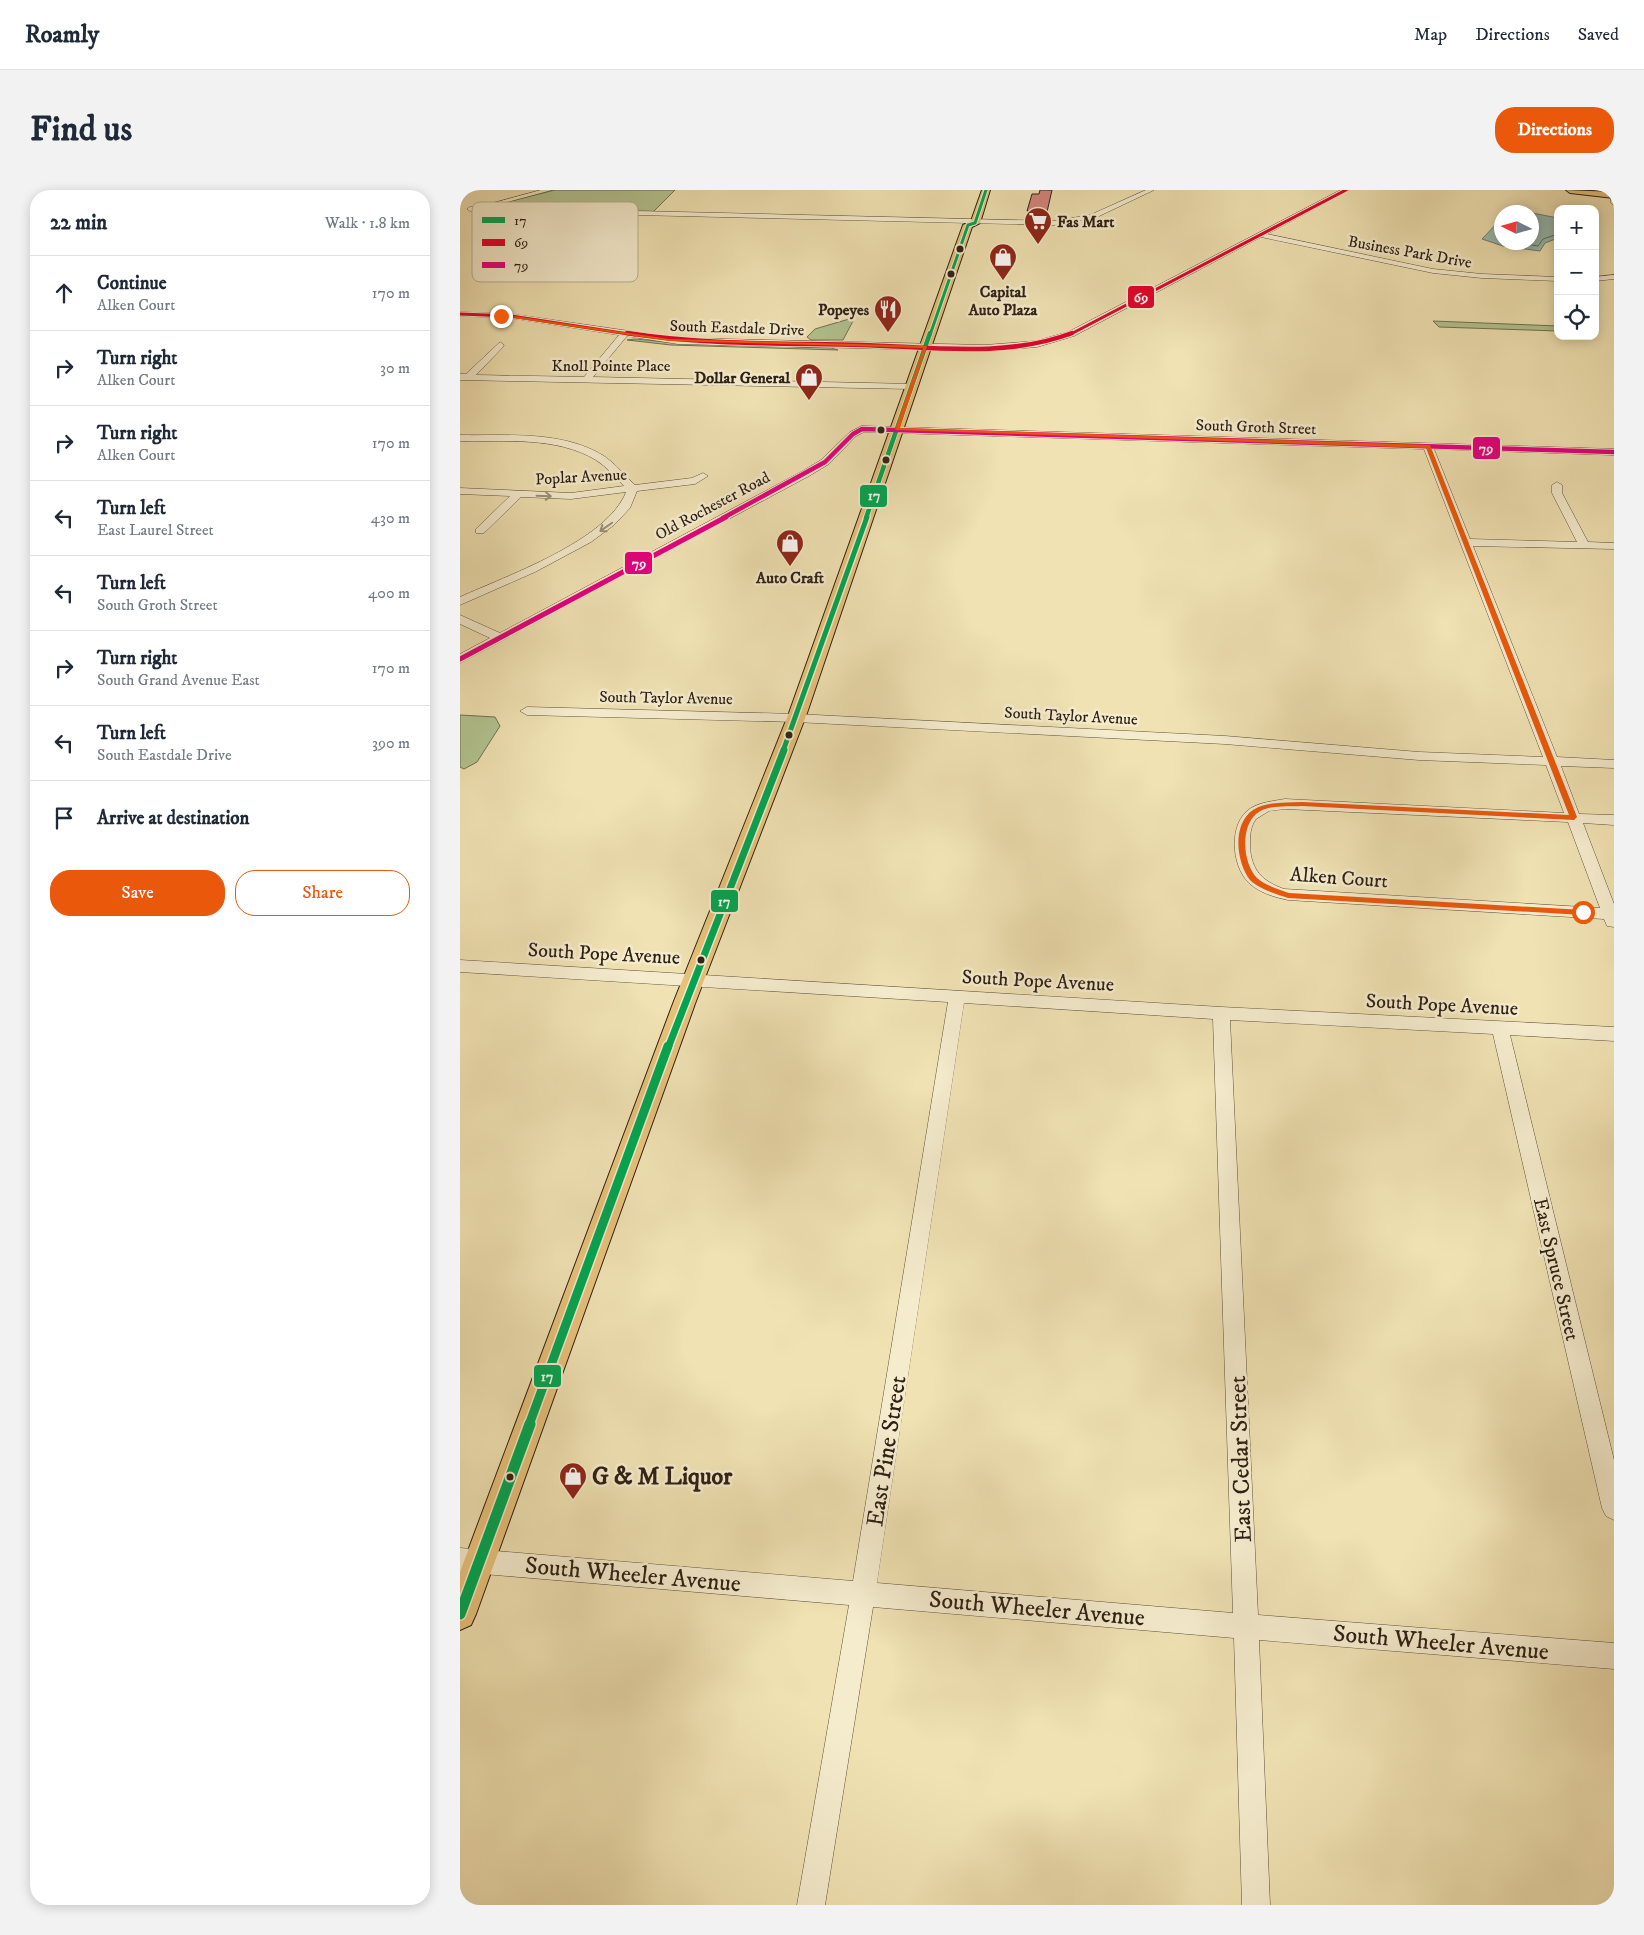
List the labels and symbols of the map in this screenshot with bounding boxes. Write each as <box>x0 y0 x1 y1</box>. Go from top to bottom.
legend <box>472 202 638 282</box>
north arrow <box>1494 205 1539 250</box>
supermarket icon: Fas Mart <box>1023 206 1053 245</box>
text: 17 <box>514 212 527 230</box>
place label: Fas Mart <box>1057 212 1115 232</box>
street label: Business Park Drive <box>1346 231 1474 273</box>
text: 69 <box>514 234 528 252</box>
shop icon: Capital Auto Plaza <box>988 242 1018 281</box>
unlabelled marker <box>955 244 965 254</box>
text: 79 <box>514 257 528 275</box>
unlabelled marker <box>946 269 956 279</box>
place label: Capital Auto Plaza <box>968 282 1039 320</box>
line badge: 69 <box>1127 285 1155 309</box>
text: 69 <box>1134 289 1148 307</box>
restaurant icon: Popeyes <box>873 294 903 333</box>
place label: Popeyes <box>818 300 870 320</box>
route end <box>490 305 513 328</box>
street label: South Eastdale Drive <box>669 316 805 340</box>
street label: Knoll Pointe Place <box>552 356 671 376</box>
shop icon: Dollar General <box>794 362 824 401</box>
place label: Dollar General <box>694 368 791 388</box>
street label: South Groth Street <box>1195 415 1317 439</box>
unlabelled marker <box>876 425 886 435</box>
line badge: 79 <box>1472 436 1501 460</box>
text: 79 <box>1479 440 1493 458</box>
unlabelled marker <box>881 455 891 465</box>
street label: Poplar Avenue <box>535 465 628 489</box>
street label: Old Rochester Road <box>652 467 773 545</box>
line badge: 17 <box>859 484 888 508</box>
text: 17 <box>868 487 880 505</box>
one-way arrow <box>535 491 551 501</box>
one-way arrow <box>599 522 613 532</box>
shop icon: Auto Craft <box>775 528 805 567</box>
line badge: 79 <box>624 551 653 575</box>
text: 79 <box>632 555 646 573</box>
place label: Auto Craft <box>755 568 825 588</box>
street label: South Taylor Avenue <box>599 687 733 709</box>
street label: South Taylor Avenue <box>1004 703 1139 729</box>
unlabelled marker <box>784 730 794 740</box>
street label: Alken Court <box>1289 863 1389 894</box>
line badge: 17 <box>710 889 739 913</box>
text: 17 <box>718 893 730 911</box>
route start <box>1572 901 1595 924</box>
street label: South Pope Avenue <box>527 938 681 971</box>
unlabelled marker <box>696 955 706 965</box>
street label: South Pope Avenue <box>961 965 1115 998</box>
street label: South Pope Avenue <box>1365 989 1519 1022</box>
street label: East Spruce Street <box>1527 1195 1584 1343</box>
line badge: 17 <box>533 1364 562 1388</box>
text: 17 <box>541 1368 553 1386</box>
street label: East Pine Street <box>860 1373 914 1529</box>
street label: East Cedar Street <box>1223 1375 1259 1543</box>
shop icon: G & M Liquor <box>558 1461 588 1500</box>
place label: G & M Liquor <box>592 1462 733 1492</box>
unlabelled marker <box>505 1472 515 1482</box>
street label: South Wheeler Avenue <box>524 1551 742 1599</box>
street label: South Wheeler Avenue <box>928 1585 1146 1633</box>
street label: South Wheeler Avenue <box>1332 1619 1550 1667</box>

